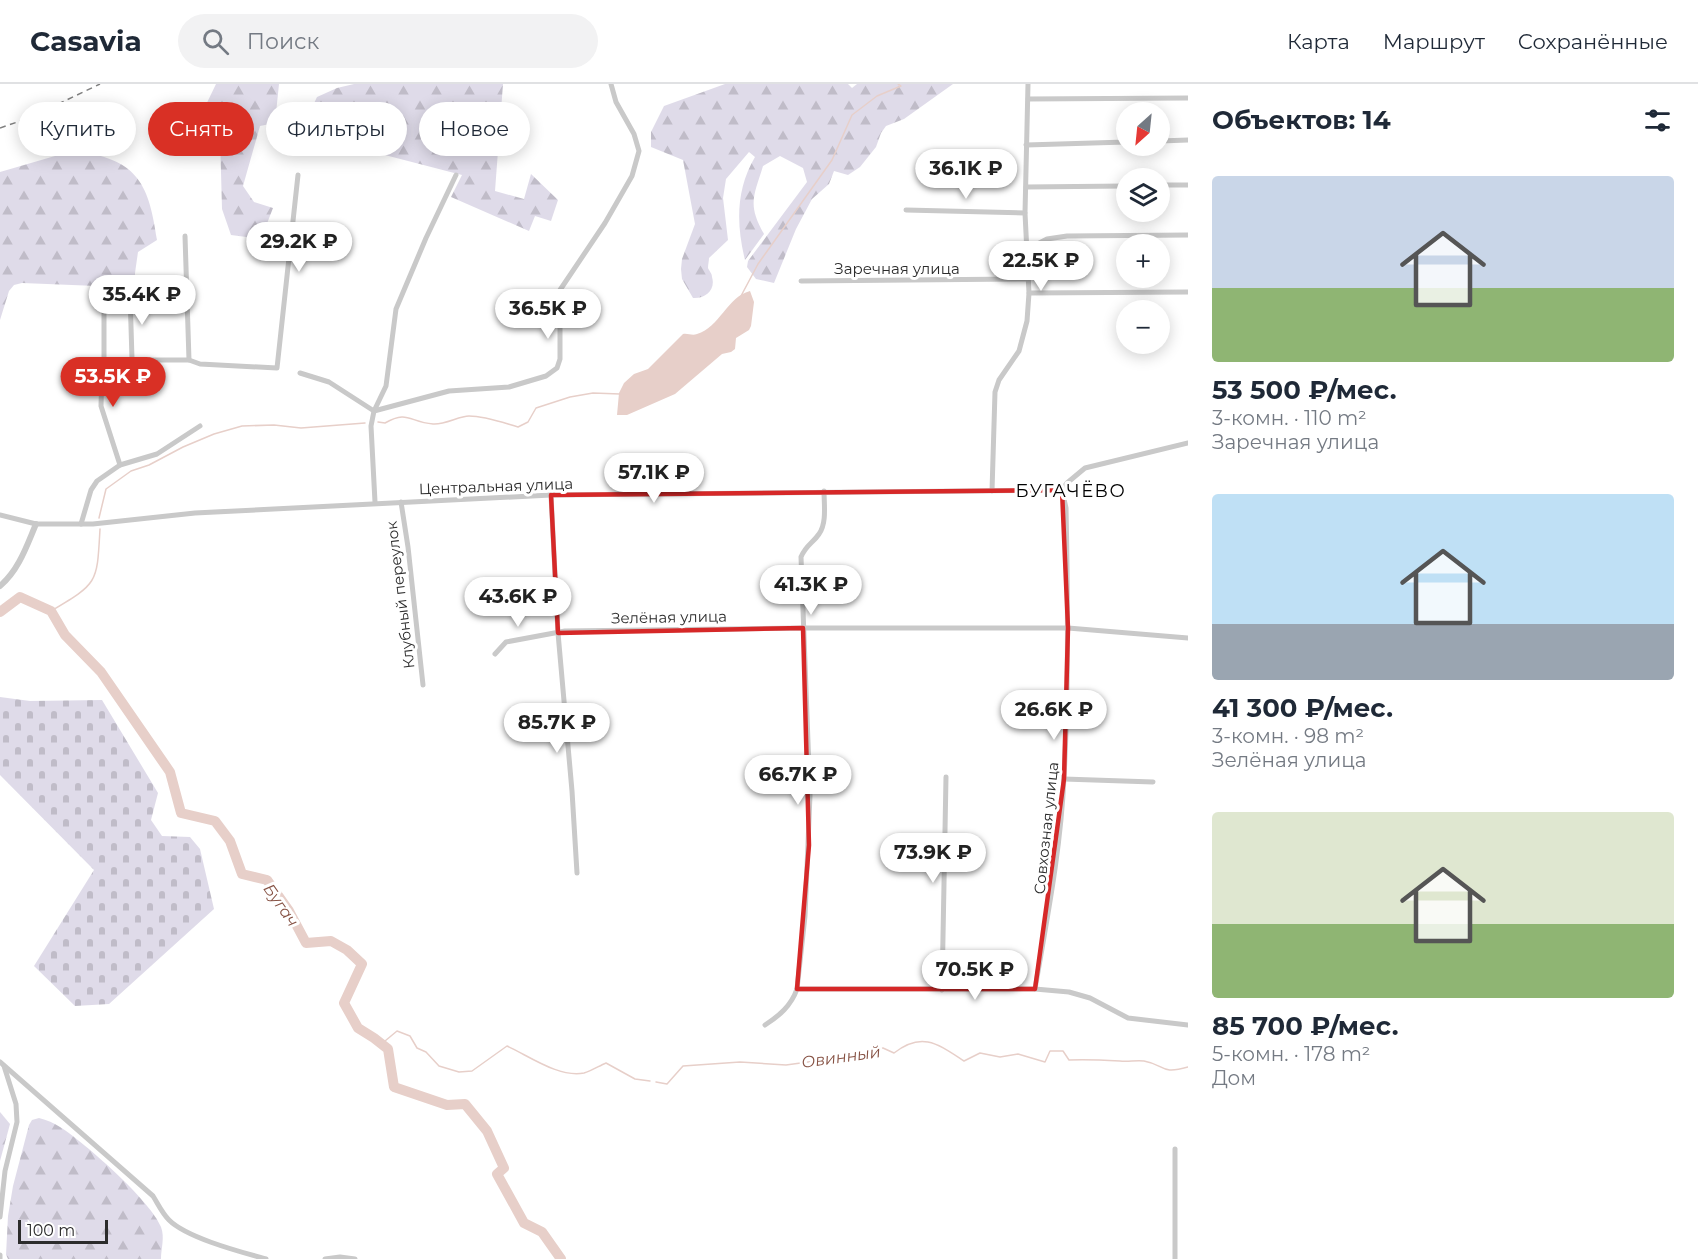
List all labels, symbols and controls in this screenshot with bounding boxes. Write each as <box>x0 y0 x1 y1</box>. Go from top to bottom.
search box <box>178 14 598 68</box>
text: Casavia <box>30 24 142 58</box>
icon: search <box>199 25 232 58</box>
text: Поиск <box>247 28 319 55</box>
text: Карта <box>1287 29 1350 54</box>
text: Маршрут <box>1383 29 1485 54</box>
text: Сохранённые <box>1518 29 1668 54</box>
chip: Купить <box>18 102 136 156</box>
chip: Снять <box>148 102 254 156</box>
chip: Фильтры <box>266 102 407 156</box>
chip: Новое <box>419 102 530 156</box>
north arrow <box>1116 102 1170 156</box>
map controls <box>1116 102 1170 354</box>
text: Объектов: 14 <box>1212 104 1391 136</box>
icon: filters <box>1641 104 1674 137</box>
pin: 36.1K ₽ <box>911 149 1021 200</box>
text: 36.1K ₽ <box>929 156 1003 180</box>
button: layers <box>1116 168 1170 222</box>
icon: home <box>1389 215 1497 323</box>
pin: 29.2K ₽ <box>244 222 354 273</box>
text: 29.2K ₽ <box>260 229 338 253</box>
button: + <box>1116 234 1170 288</box>
pin: 22.5K ₽ <box>986 241 1096 292</box>
text: 22.5K ₽ <box>1003 248 1079 272</box>
street label: Заречная улица <box>834 259 960 278</box>
pin: 35.4K ₽ <box>87 275 197 326</box>
text: 35.4K ₽ <box>103 282 181 306</box>
pin: 36.5K ₽ <box>493 289 603 340</box>
text: 36.5K ₽ <box>509 296 587 320</box>
button: − <box>1116 300 1170 354</box>
pin: 53.5K ₽ <box>58 357 168 408</box>
text: 53.5K ₽ <box>75 364 151 388</box>
text: 53 500 ₽/мес. <box>1212 374 1396 406</box>
text: 3-комн. · 110 m² <box>1212 406 1367 430</box>
text: Заречная улица <box>1212 430 1379 454</box>
pin: 57.1K ₽ <box>599 453 709 504</box>
text: 57.1K ₽ <box>618 460 690 484</box>
street label: Центральная улица <box>419 474 573 498</box>
district label: БУГАЧЁВО <box>1016 480 1126 502</box>
street label: Клубный переулок <box>381 520 418 670</box>
icon: home <box>1389 533 1497 641</box>
pin: 41.3K ₽ <box>756 565 866 616</box>
text: 41.3K ₽ <box>774 572 848 596</box>
pin: 43.6K ₽ <box>463 577 573 628</box>
text: 43.6K ₽ <box>478 584 558 608</box>
street label: Зелёная улица <box>611 606 727 628</box>
pin: 26.6K ₽ <box>999 690 1109 741</box>
text: 41 300 ₽/мес. <box>1212 692 1393 724</box>
text: 26.6K ₽ <box>1015 697 1093 721</box>
pin: 85.7K ₽ <box>502 703 612 754</box>
text: 85.7K ₽ <box>518 710 596 734</box>
text: 3-комн. · 98 m² <box>1212 724 1364 748</box>
text: Зелёная улица <box>1212 748 1367 772</box>
pin: 66.7K ₽ <box>743 755 853 806</box>
street label: Совхозная улица <box>1030 761 1062 895</box>
text: 66.7K ₽ <box>759 762 837 786</box>
pin: 73.9K ₽ <box>878 833 988 884</box>
text: 73.9K ₽ <box>894 840 972 864</box>
icon: home <box>1389 851 1497 959</box>
water label: Бугач <box>259 880 303 930</box>
pin: 70.5K ₽ <box>920 950 1030 1001</box>
text: 70.5K ₽ <box>936 957 1014 981</box>
text: 85 700 ₽/мес. <box>1212 1010 1398 1042</box>
water label: Овинный <box>800 1042 882 1072</box>
text: 5-комн. · 178 m² <box>1212 1042 1370 1066</box>
text: Дом <box>1212 1066 1256 1090</box>
scale bar <box>18 1217 108 1244</box>
text: 100 m <box>27 1221 75 1240</box>

